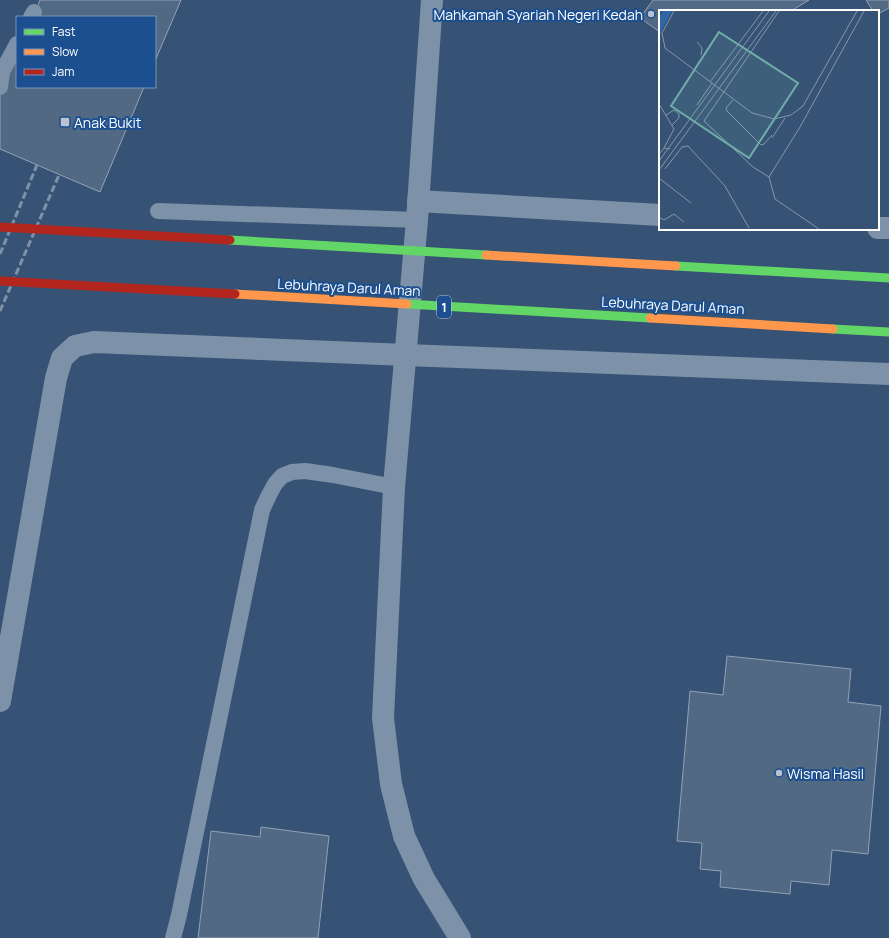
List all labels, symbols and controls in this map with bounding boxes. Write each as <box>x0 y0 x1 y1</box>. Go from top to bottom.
place label: Mahkamah Syariah Negeri Kedah <box>433 5 643 24</box>
marker: Mahkamah Syariah Negeri Kedah <box>646 9 656 19</box>
inset map <box>659 10 879 230</box>
legend <box>16 16 156 88</box>
text: Fast <box>52 23 76 40</box>
text: Slow <box>52 43 78 60</box>
text: Jam <box>52 63 74 80</box>
place label: Anak Bukit <box>74 113 142 132</box>
marker: Anak Bukit <box>59 116 71 128</box>
street label: Lebuhraya Darul Aman <box>277 274 421 300</box>
street label: Lebuhraya Darul Aman <box>601 292 745 318</box>
road number: 1 <box>437 296 451 318</box>
place label: Wisma Hasil <box>787 764 864 783</box>
marker: Wisma Hasil <box>774 768 784 778</box>

